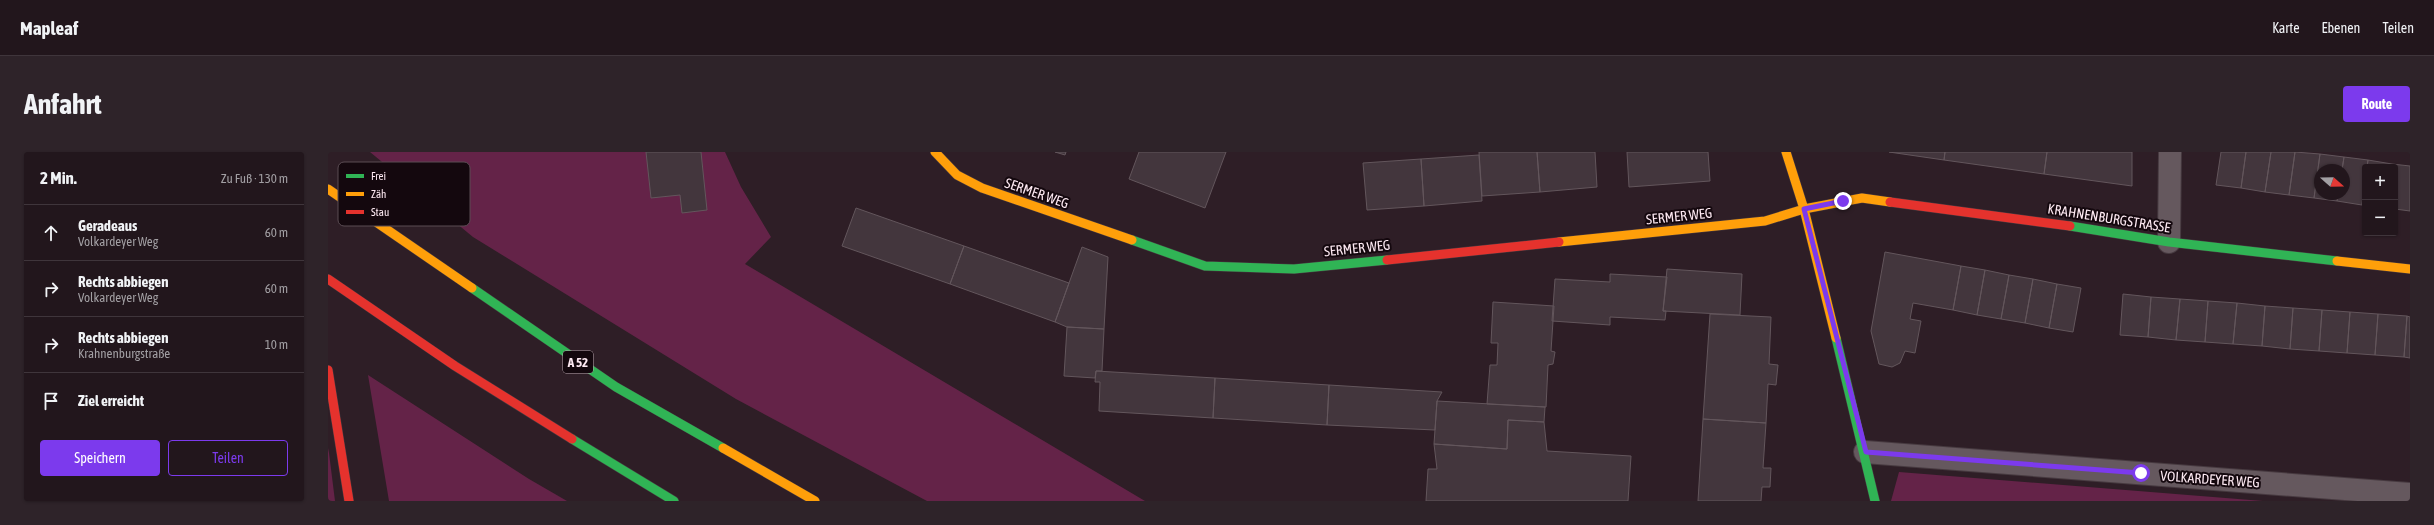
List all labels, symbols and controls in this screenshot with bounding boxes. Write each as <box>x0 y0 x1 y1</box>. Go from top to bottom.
text: Mapleaf <box>20 17 78 39</box>
text: Karte <box>2272 20 2299 36</box>
text: Ebenen <box>2321 20 2360 36</box>
text: Teilen <box>2382 20 2414 36</box>
button: Route <box>2343 86 2410 122</box>
text: Anfahrt <box>24 88 102 120</box>
legend <box>338 162 470 226</box>
north arrow <box>2314 164 2350 200</box>
map controls <box>2362 164 2398 236</box>
button: + <box>2362 164 2398 200</box>
text: 2 Min. <box>40 168 77 188</box>
text: Frei <box>371 170 386 182</box>
text: Zu Fuß · 130 m <box>221 171 288 186</box>
street label: SERMER WEG <box>1003 175 1071 211</box>
text: Zäh <box>371 188 386 200</box>
route end <box>1834 192 1852 210</box>
street label: KRAHNENBURGSTRASSE <box>2046 200 2172 236</box>
button: − <box>2362 200 2398 236</box>
street label: SERMER WEG <box>1645 205 1713 227</box>
text: Stau <box>371 206 389 218</box>
text: Geradeaus <box>78 217 137 234</box>
icon: ahead <box>40 222 62 244</box>
text: 60 m <box>265 225 288 240</box>
text: Volkardeyer Weg <box>78 234 158 249</box>
street label: SERMER WEG <box>1323 237 1391 259</box>
text: Rechts abbiegen <box>78 273 168 290</box>
icon: right <box>40 278 62 300</box>
text: 60 m <box>265 281 288 296</box>
text: Volkardeyer Weg <box>78 290 158 305</box>
text: Rechts abbiegen <box>78 329 168 346</box>
icon: right <box>40 334 62 356</box>
text: 10 m <box>265 337 288 352</box>
text: Krahnenburgstraße <box>78 346 170 361</box>
road number: A 52 <box>563 351 593 373</box>
icon: arrive <box>40 390 62 412</box>
text: Ziel erreicht <box>78 392 144 409</box>
button: Speichern <box>40 440 160 476</box>
button: Teilen <box>168 440 288 476</box>
route start <box>2132 464 2150 482</box>
street label: VOLKARDEYER WEG <box>2160 468 2260 490</box>

